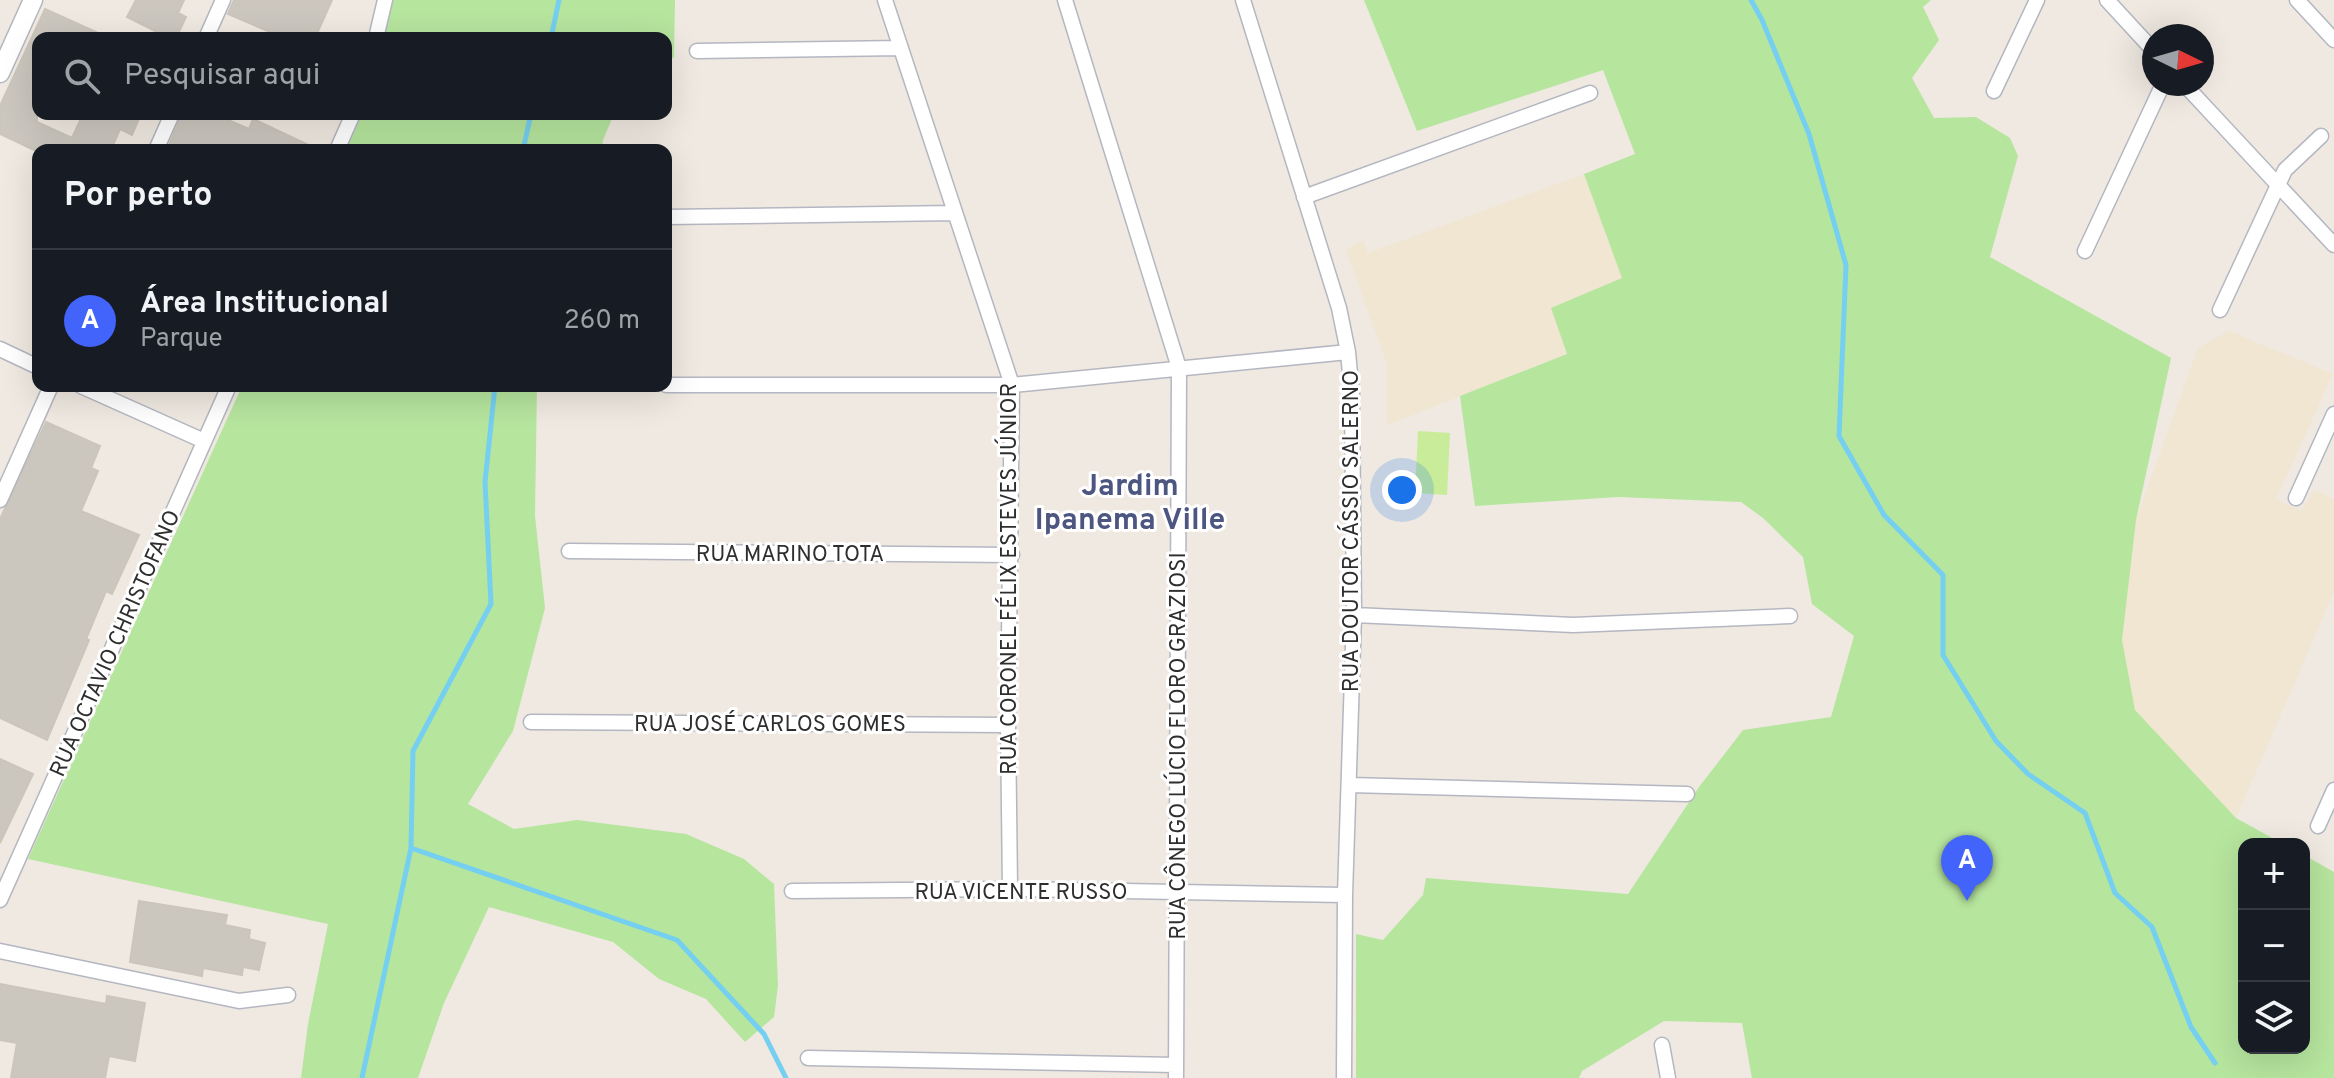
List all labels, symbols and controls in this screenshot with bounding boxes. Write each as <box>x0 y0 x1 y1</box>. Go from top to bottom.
north arrow <box>2142 24 2214 96</box>
search box <box>32 32 672 120</box>
icon: search <box>60 54 104 98</box>
text: Pesquisar aqui <box>124 58 320 95</box>
text: Por perto <box>64 175 213 218</box>
text: Área Institucional <box>140 286 389 323</box>
text: A <box>81 305 99 338</box>
text: 260 m <box>564 305 640 338</box>
text: Parque <box>140 323 222 356</box>
street label: RUA DOUTOR CÁSSIO SALERNO <box>1337 370 1366 692</box>
street label: RUA CORONEL FÉLIX ESTEVES JÚNIOR <box>994 383 1024 775</box>
district label: Jardim Ipanema Ville <box>1035 469 1225 540</box>
your location <box>1382 470 1422 510</box>
street label: RUA OCTAVIO CHRISTOFANO <box>45 506 187 782</box>
street label: RUA MARINO TOTA <box>696 542 884 569</box>
street label: RUA CÔNEGO LÚCIO FLORO GRAZIOSI <box>1163 552 1193 940</box>
street label: RUA JOSÉ CARLOS GOMES <box>634 710 906 739</box>
pin: A <box>1941 835 1993 901</box>
map controls <box>2238 838 2310 1054</box>
button: + <box>2238 838 2310 910</box>
street label: RUA VICENTE RUSSO <box>914 880 1128 907</box>
button: − <box>2238 910 2310 982</box>
button: layers <box>2238 982 2310 1054</box>

